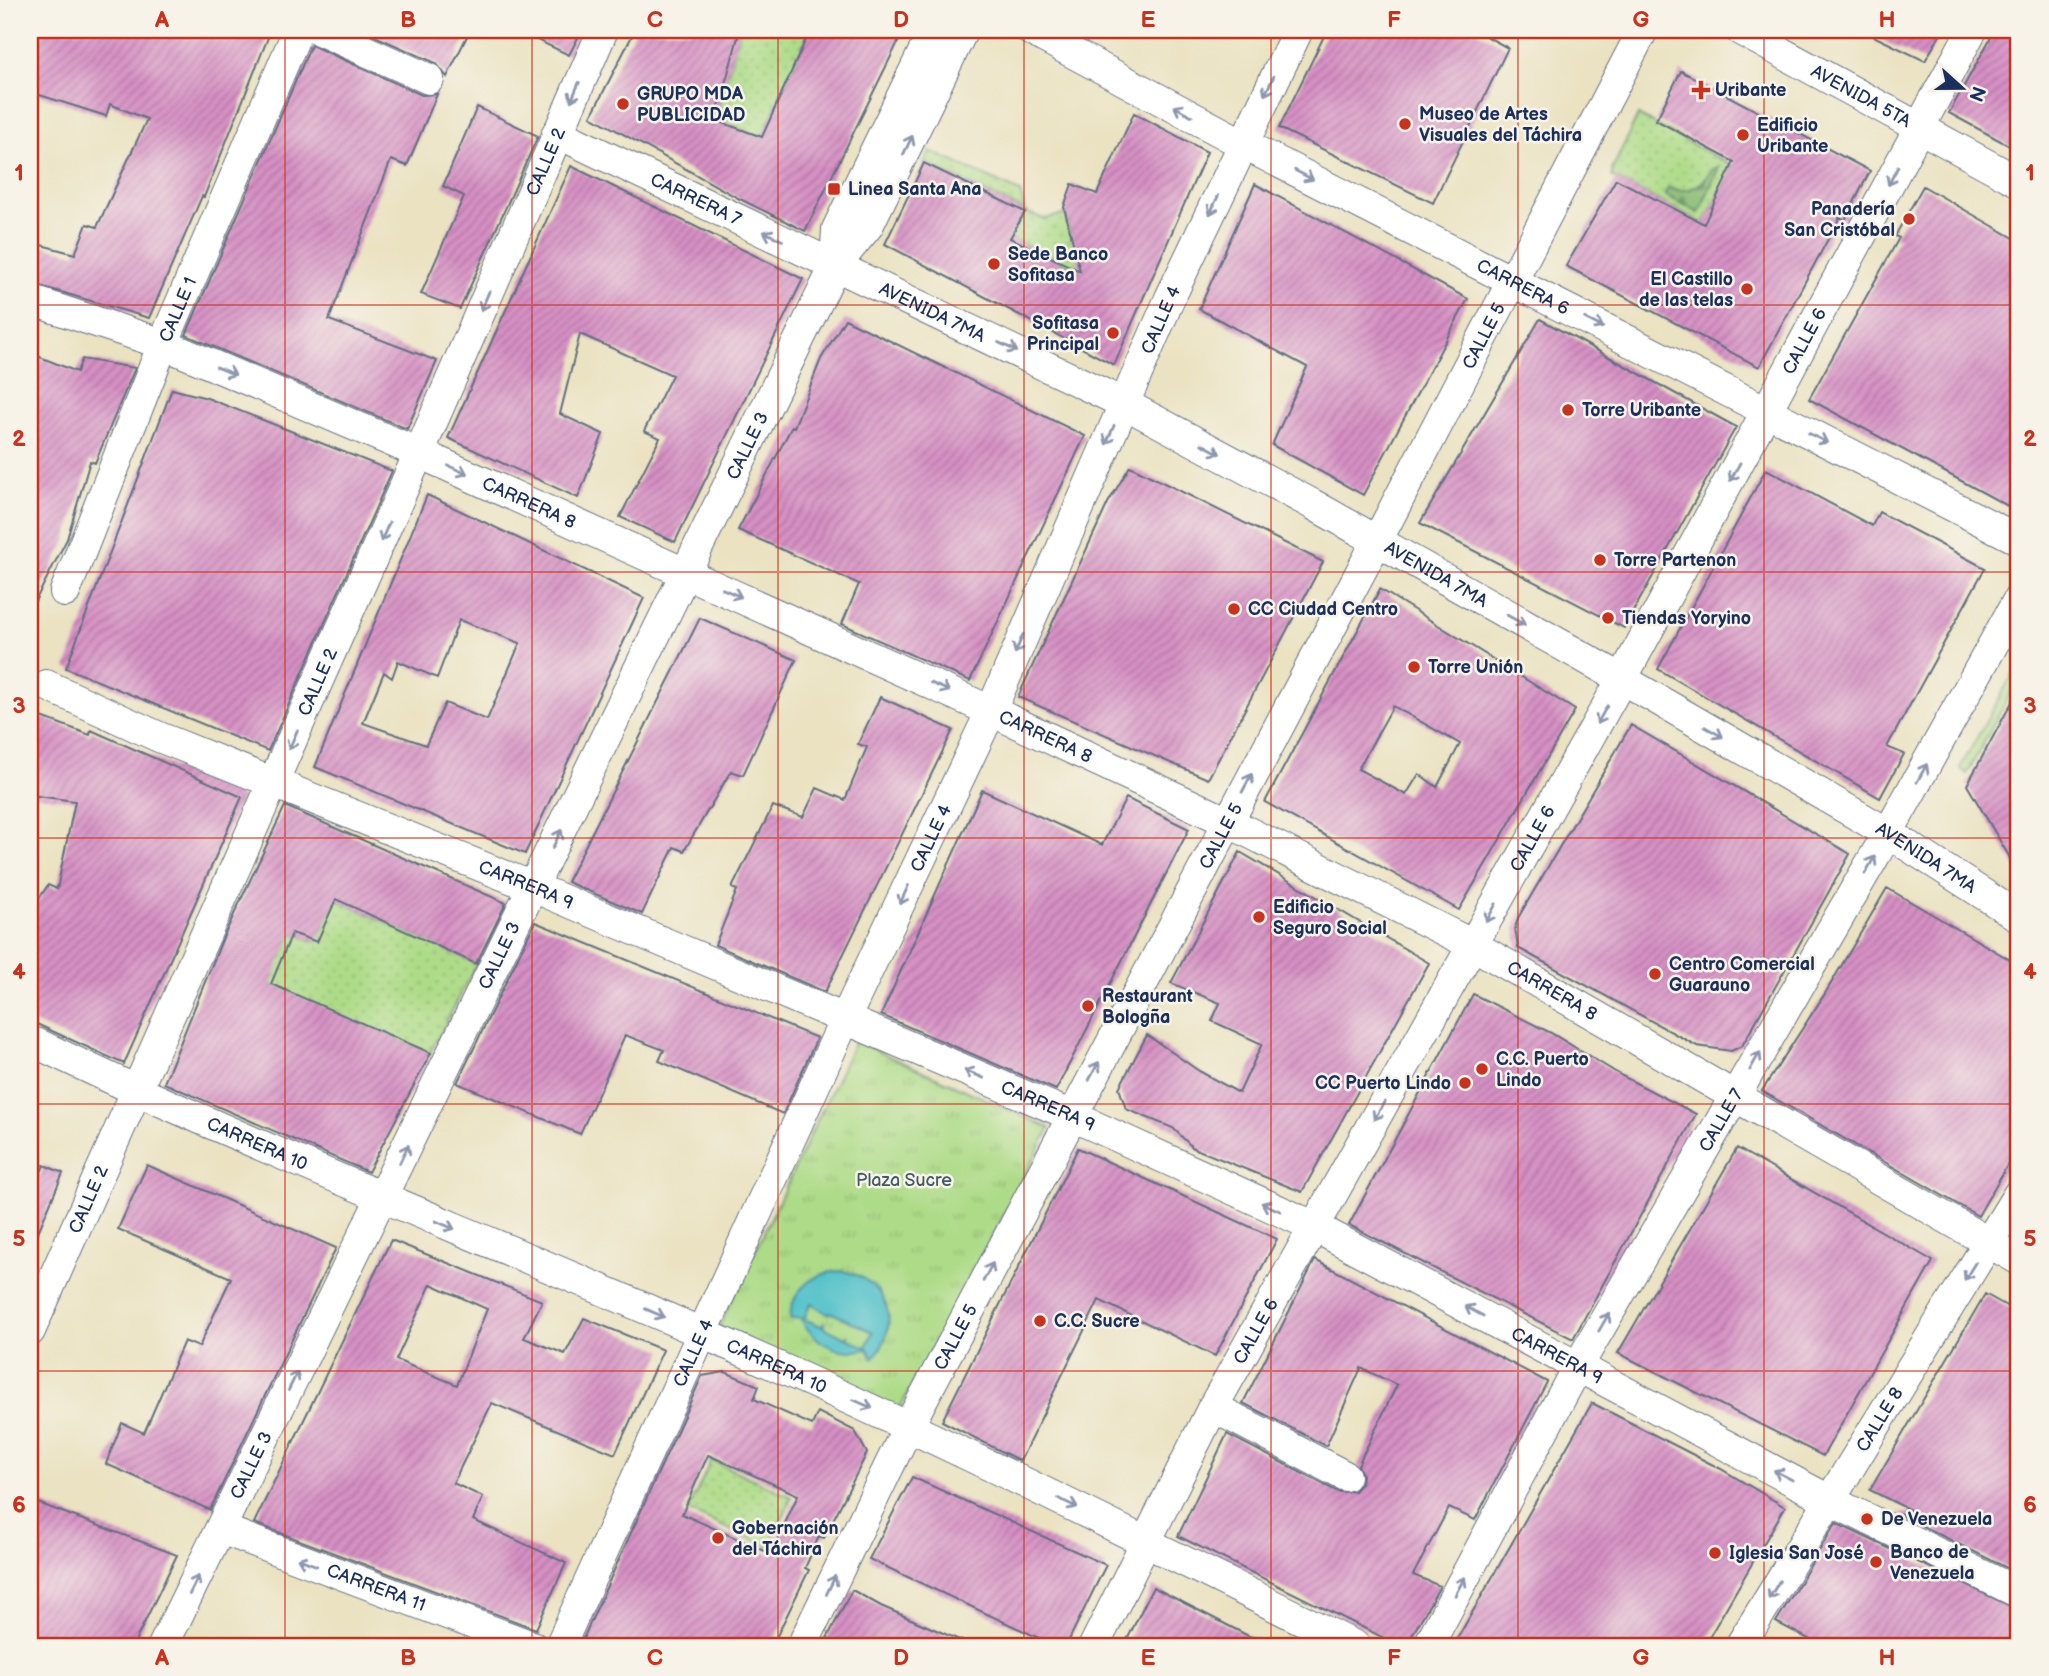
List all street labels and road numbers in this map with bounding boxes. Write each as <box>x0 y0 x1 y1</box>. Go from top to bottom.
street label: AVENIDA 5TA <box>1808 60 1915 132</box>
street label: CALLE 2 <box>522 124 570 199</box>
street label: CARRERA 7 <box>647 169 745 230</box>
street label: CARRERA 6 <box>1473 255 1573 319</box>
street label: CALLE 1 <box>155 274 201 345</box>
street label: AVENIDA 7MA <box>876 278 989 346</box>
street label: CALLE 4 <box>1137 282 1185 357</box>
street label: CALLE 5 <box>1458 299 1510 373</box>
street label: CALLE 6 <box>1778 304 1831 378</box>
street label: CALLE 3 <box>722 409 773 483</box>
street label: CARRERA 8 <box>479 472 579 533</box>
street label: AVENIDA 7MA <box>1381 537 1491 612</box>
street label: CALLE 2 <box>293 644 342 719</box>
street label: CARRERA 8 <box>996 706 1095 767</box>
street label: CALLE 5 <box>1195 799 1247 873</box>
street label: CALLE 4 <box>906 801 956 875</box>
street label: CALLE 6 <box>1506 802 1559 875</box>
street label: AVENIDA 7MA <box>1872 818 1980 897</box>
street label: CARRERA 9 <box>476 856 577 913</box>
street label: CALLE 3 <box>474 918 525 993</box>
street label: CARRERA 8 <box>1503 956 1601 1025</box>
street label: CARRERA 9 <box>998 1076 1098 1136</box>
street label: CALLE 7 <box>1694 1085 1748 1156</box>
street label: CARRERA 10 <box>204 1113 311 1175</box>
street label: CALLE 2 <box>64 1162 113 1236</box>
street label: CALLE 6 <box>1229 1294 1282 1368</box>
street label: CALLE 5 <box>930 1301 982 1374</box>
street label: CALLE 4 <box>669 1316 718 1390</box>
street label: CARRERA 9 <box>1508 1323 1606 1388</box>
street label: CARRERA 10 <box>723 1335 830 1398</box>
street label: CALLE 8 <box>1852 1383 1907 1456</box>
street label: CALLE 3 <box>226 1428 276 1502</box>
street label: CARRERA 11 <box>324 1559 429 1616</box>

